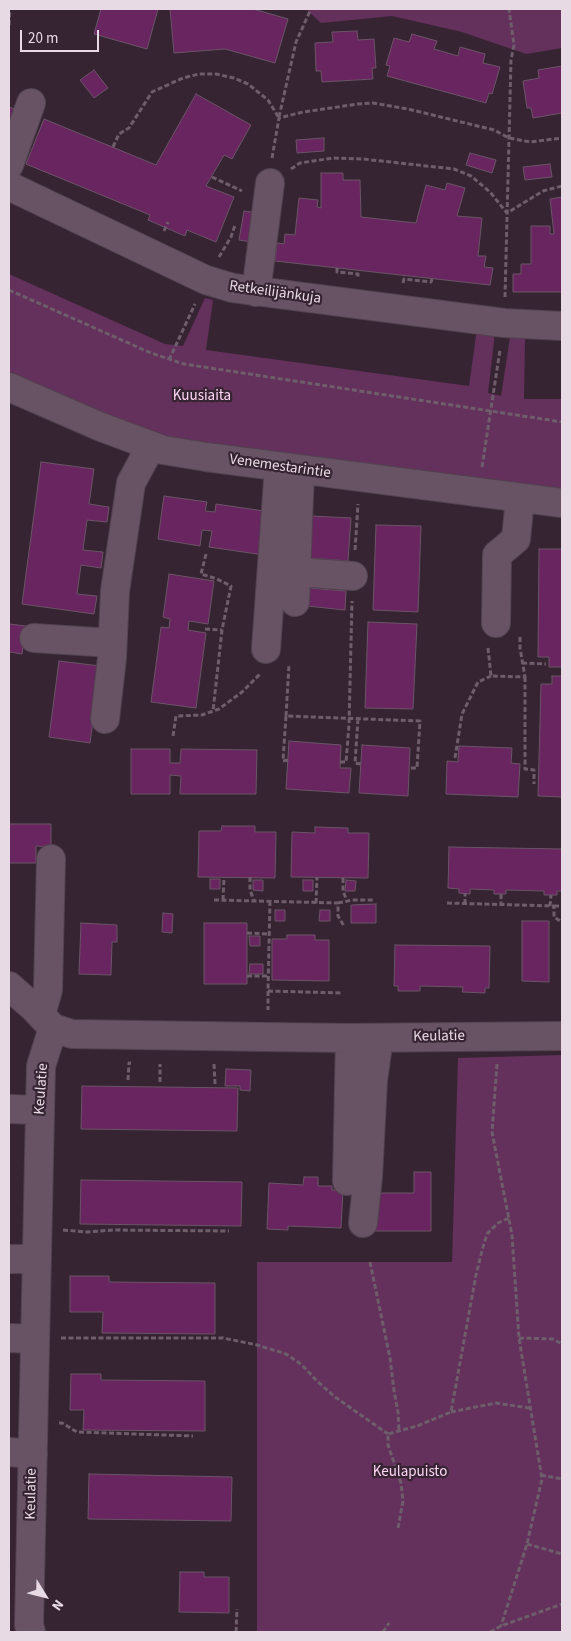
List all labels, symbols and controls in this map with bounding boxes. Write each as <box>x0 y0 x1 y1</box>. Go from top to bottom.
scale bar <box>22 20 101 52</box>
text: 20 m <box>28 28 58 49</box>
street label: Retkeilijänkuja <box>228 278 322 308</box>
park label: Kuusiaita <box>173 388 231 406</box>
street label: Venemestarintie <box>228 451 332 483</box>
street label: Keulatie <box>413 1028 465 1046</box>
street label: Keulatie <box>31 1063 53 1115</box>
park label: Keulapuisto <box>373 1464 447 1482</box>
street label: Keulatie <box>23 1468 41 1520</box>
north arrow <box>20 1571 70 1621</box>
text: N <box>46 1595 68 1614</box>

